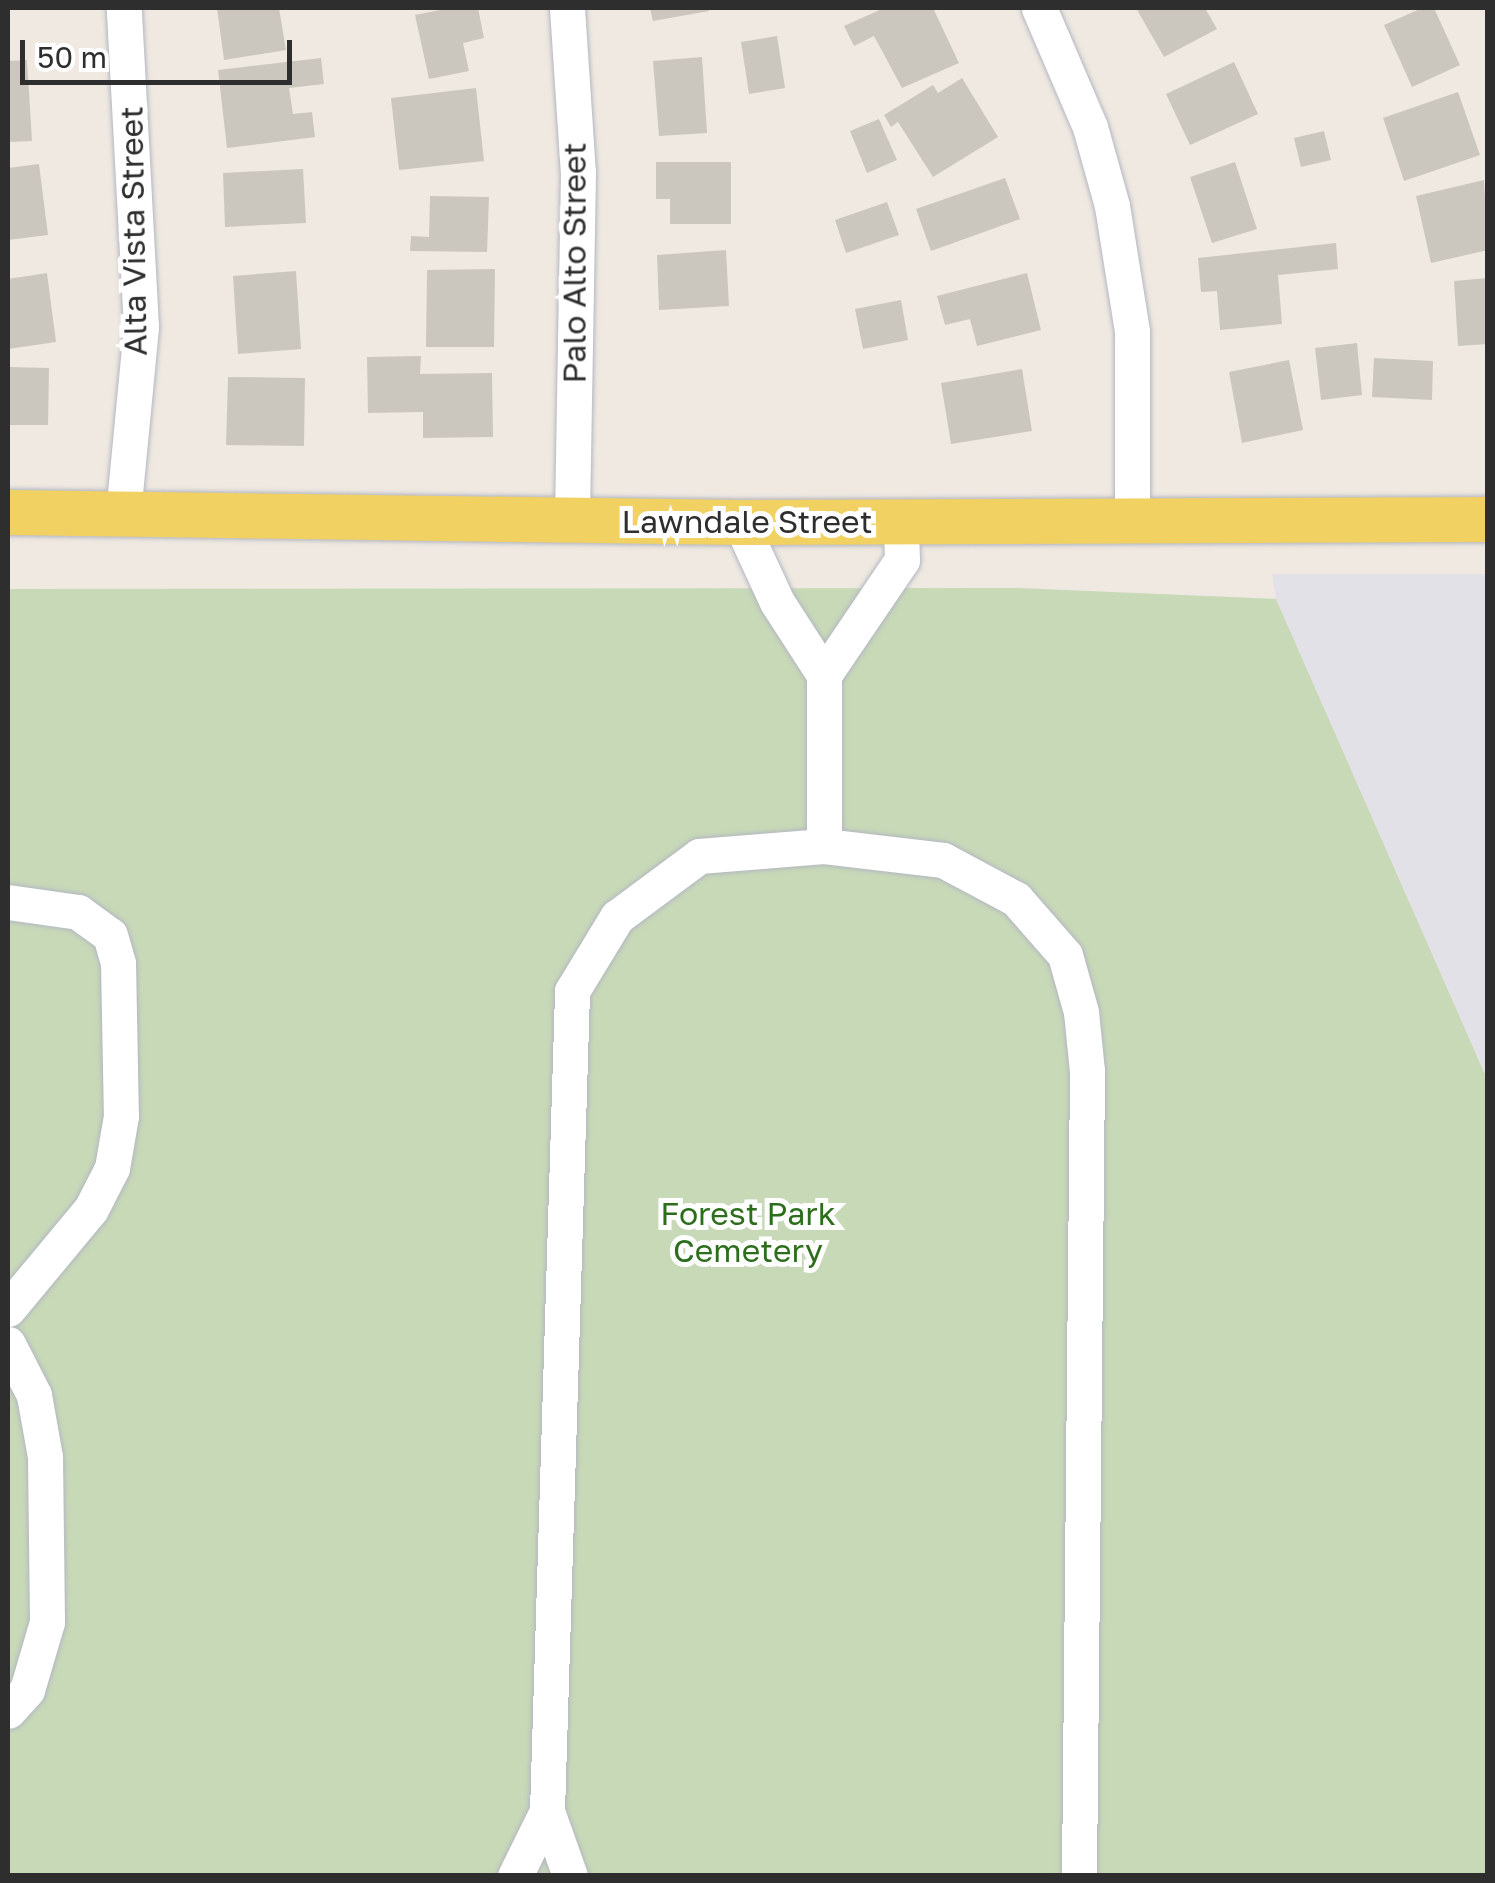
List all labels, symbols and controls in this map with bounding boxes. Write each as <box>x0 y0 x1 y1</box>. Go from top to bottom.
scale bar <box>25 20 298 82</box>
text: 50 m <box>37 39 107 75</box>
street label: Alta Vista Street <box>112 106 154 356</box>
street label: Palo Alto Street <box>555 143 593 383</box>
street label: Lawndale Street <box>622 502 872 540</box>
park label: Forest Park Cemetery <box>660 1195 836 1270</box>

